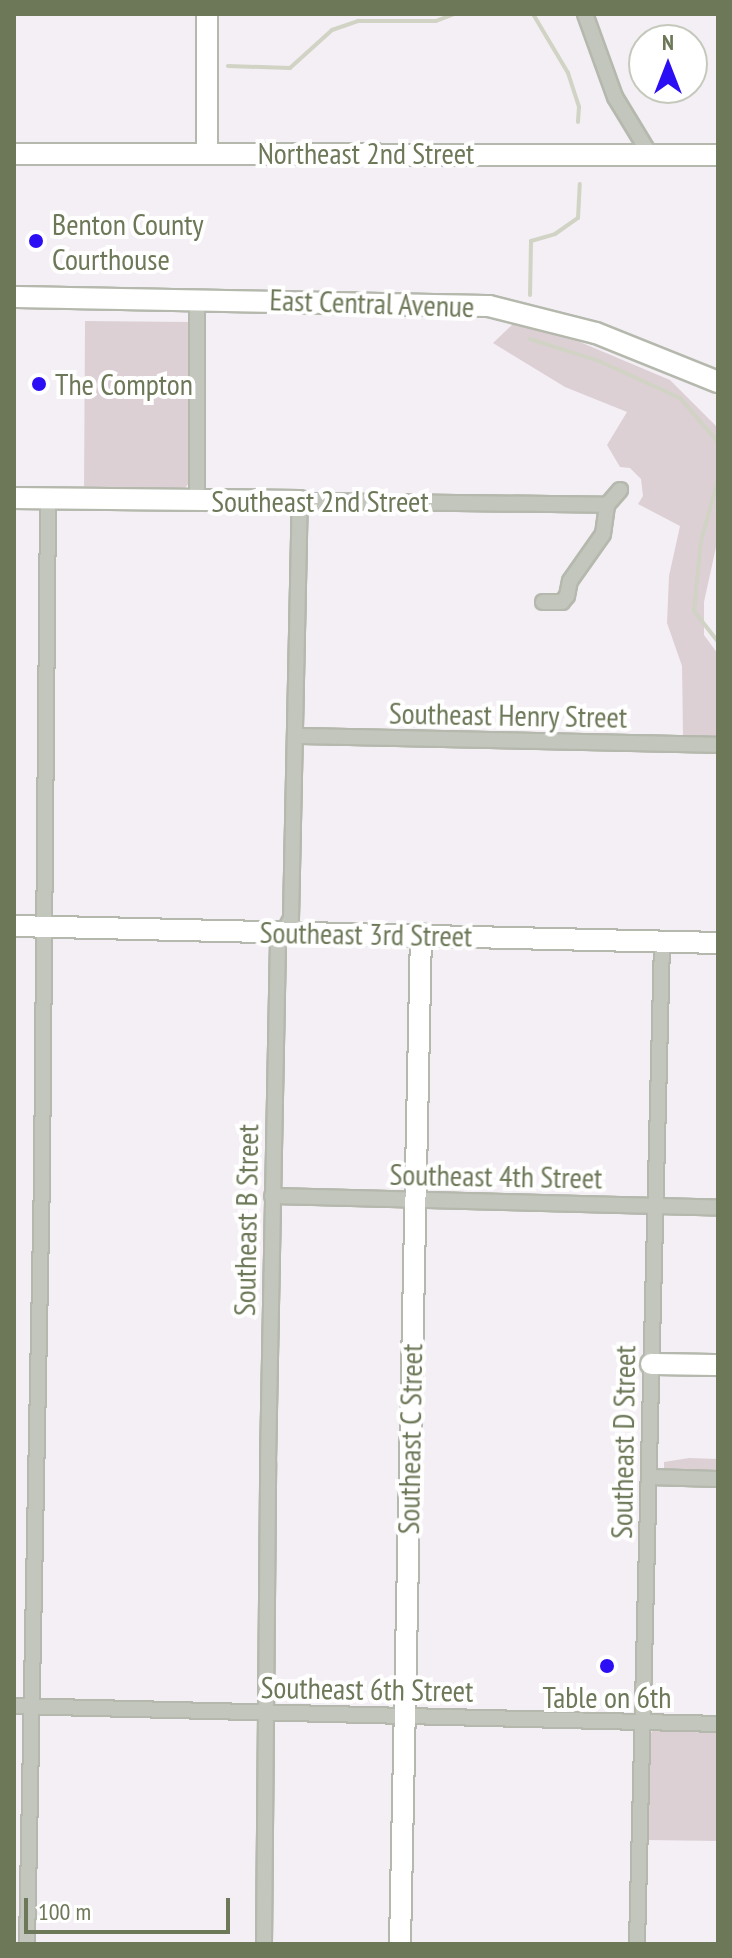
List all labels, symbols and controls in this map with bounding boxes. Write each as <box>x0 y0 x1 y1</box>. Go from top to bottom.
north arrow <box>628 24 708 104</box>
text: N <box>662 28 674 56</box>
street label: Northeast 2nd Street <box>258 135 474 171</box>
place label: Benton County Courthouse <box>52 206 204 276</box>
marker: Benton County Courthouse <box>27 232 45 250</box>
street label: East Central Avenue <box>269 281 475 325</box>
place label: The Compton <box>55 366 193 402</box>
marker: The Compton <box>30 375 48 393</box>
street label: Southeast 2nd Street <box>211 483 429 519</box>
street label: Southeast Henry Street <box>388 695 628 735</box>
street label: Southeast 3rd Street <box>259 914 473 954</box>
street label: Southeast B Street <box>226 1124 266 1316</box>
street label: Southeast 4th Street <box>389 1156 603 1196</box>
street label: Southeast C Street <box>390 1343 430 1535</box>
street label: Southeast D Street <box>603 1345 643 1539</box>
marker: Table on 6th <box>598 1657 616 1675</box>
street label: Southeast 6th Street <box>260 1669 474 1709</box>
place label: Table on 6th <box>542 1679 672 1715</box>
scale bar <box>28 1882 234 1932</box>
text: 100 m <box>38 1896 91 1927</box>

